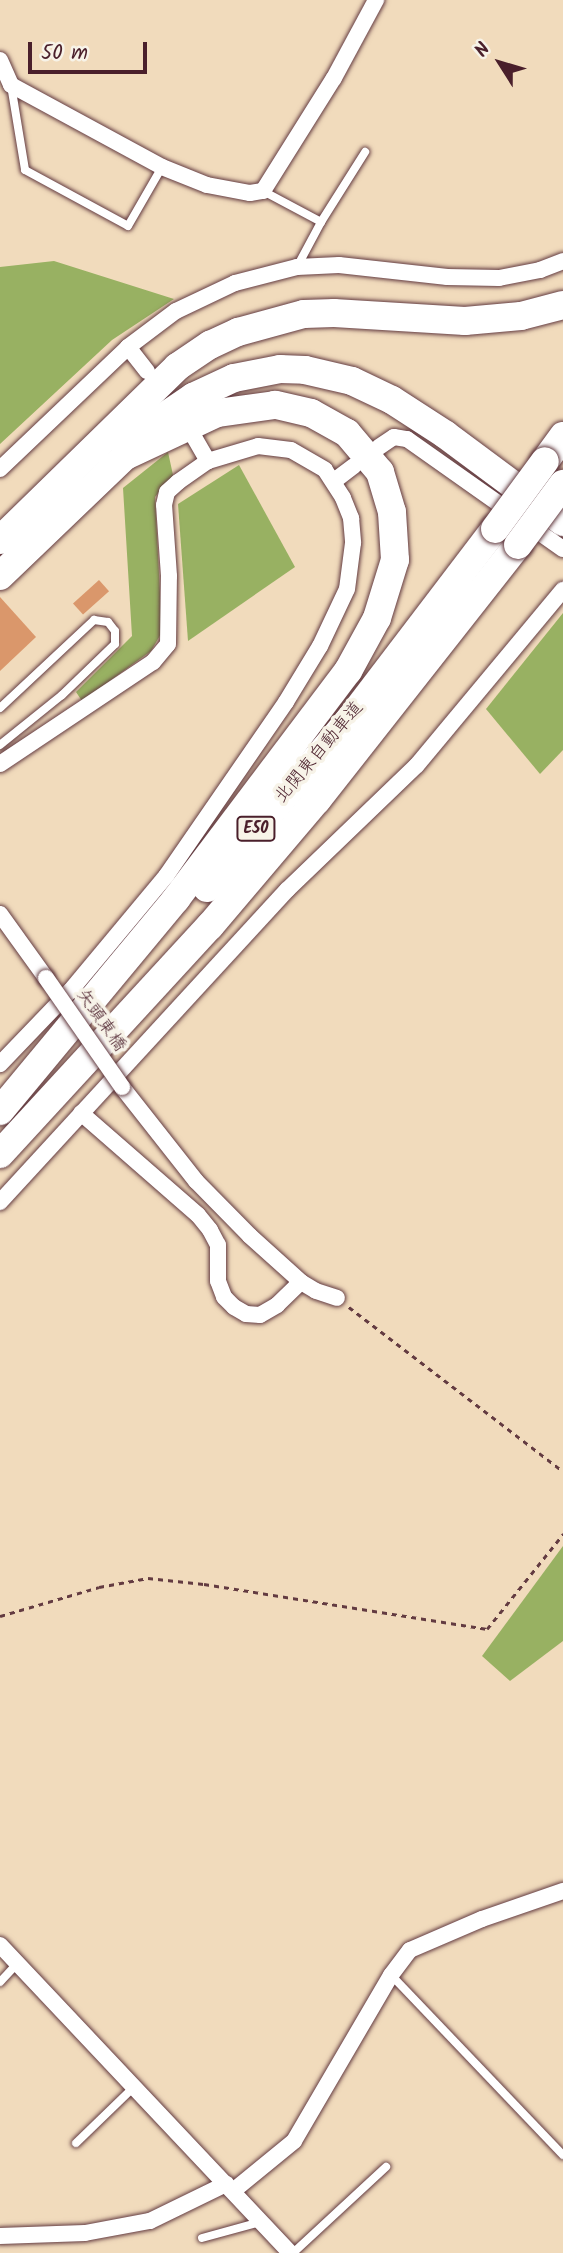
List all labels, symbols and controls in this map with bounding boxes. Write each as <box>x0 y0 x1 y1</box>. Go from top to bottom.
scale bar <box>32 28 150 72</box>
north arrow <box>465 28 535 98</box>
text: 50 m <box>41 37 88 70</box>
text: N <box>468 37 499 64</box>
street label: 北関東自動車道 <box>271 698 369 808</box>
road number: E50 <box>235 816 277 842</box>
street label: 矢頭東橋 <box>71 985 129 1057</box>

